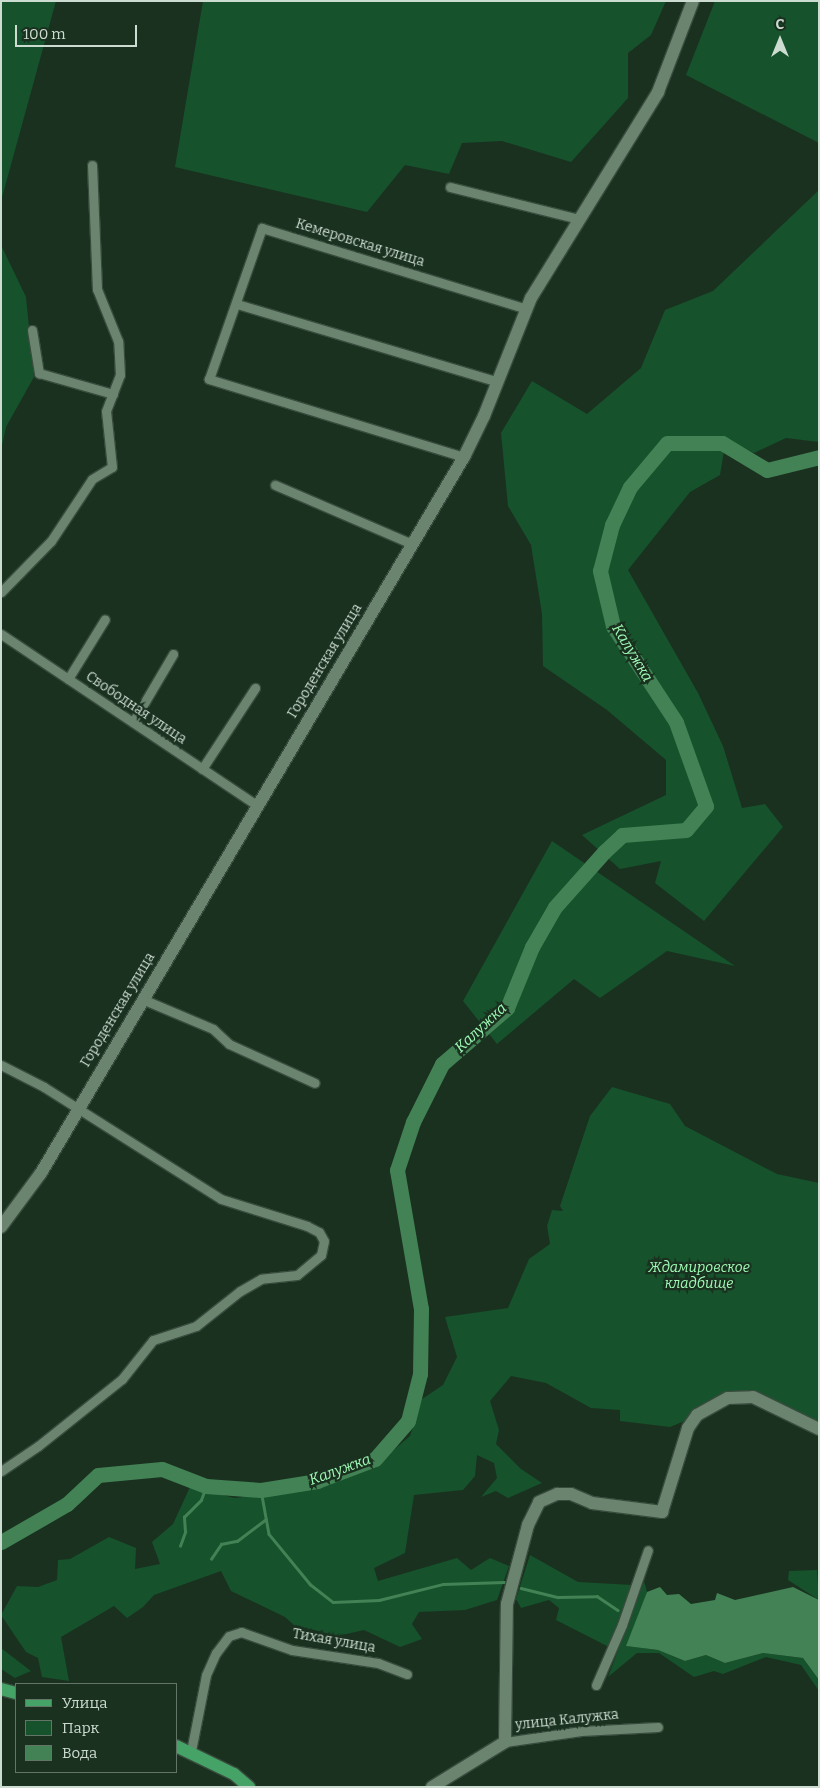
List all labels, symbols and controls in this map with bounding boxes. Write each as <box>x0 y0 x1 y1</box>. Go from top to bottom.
scale bar <box>18 15 140 47</box>
north arrow <box>755 15 805 65</box>
text: С <box>776 16 784 33</box>
text: 100 m <box>23 25 66 43</box>
street label: Кемеровская улица <box>294 215 426 271</box>
street label: Городенская улица <box>284 601 366 721</box>
water label: Калужка <box>608 621 656 685</box>
street label: Свободная улица <box>82 668 190 748</box>
street label: Городенская улица <box>77 950 159 1070</box>
water label: Калужка <box>451 999 511 1057</box>
park label: Ждамировское кладбище <box>648 1260 750 1292</box>
water label: Калужка <box>307 1451 373 1489</box>
street label: Тихая улица <box>291 1625 377 1657</box>
legend <box>15 1683 178 1773</box>
text: Улица <box>62 1694 108 1712</box>
street label: улица Калужка <box>514 1706 620 1734</box>
text: Парк <box>62 1719 99 1737</box>
text: Вода <box>62 1744 97 1762</box>

